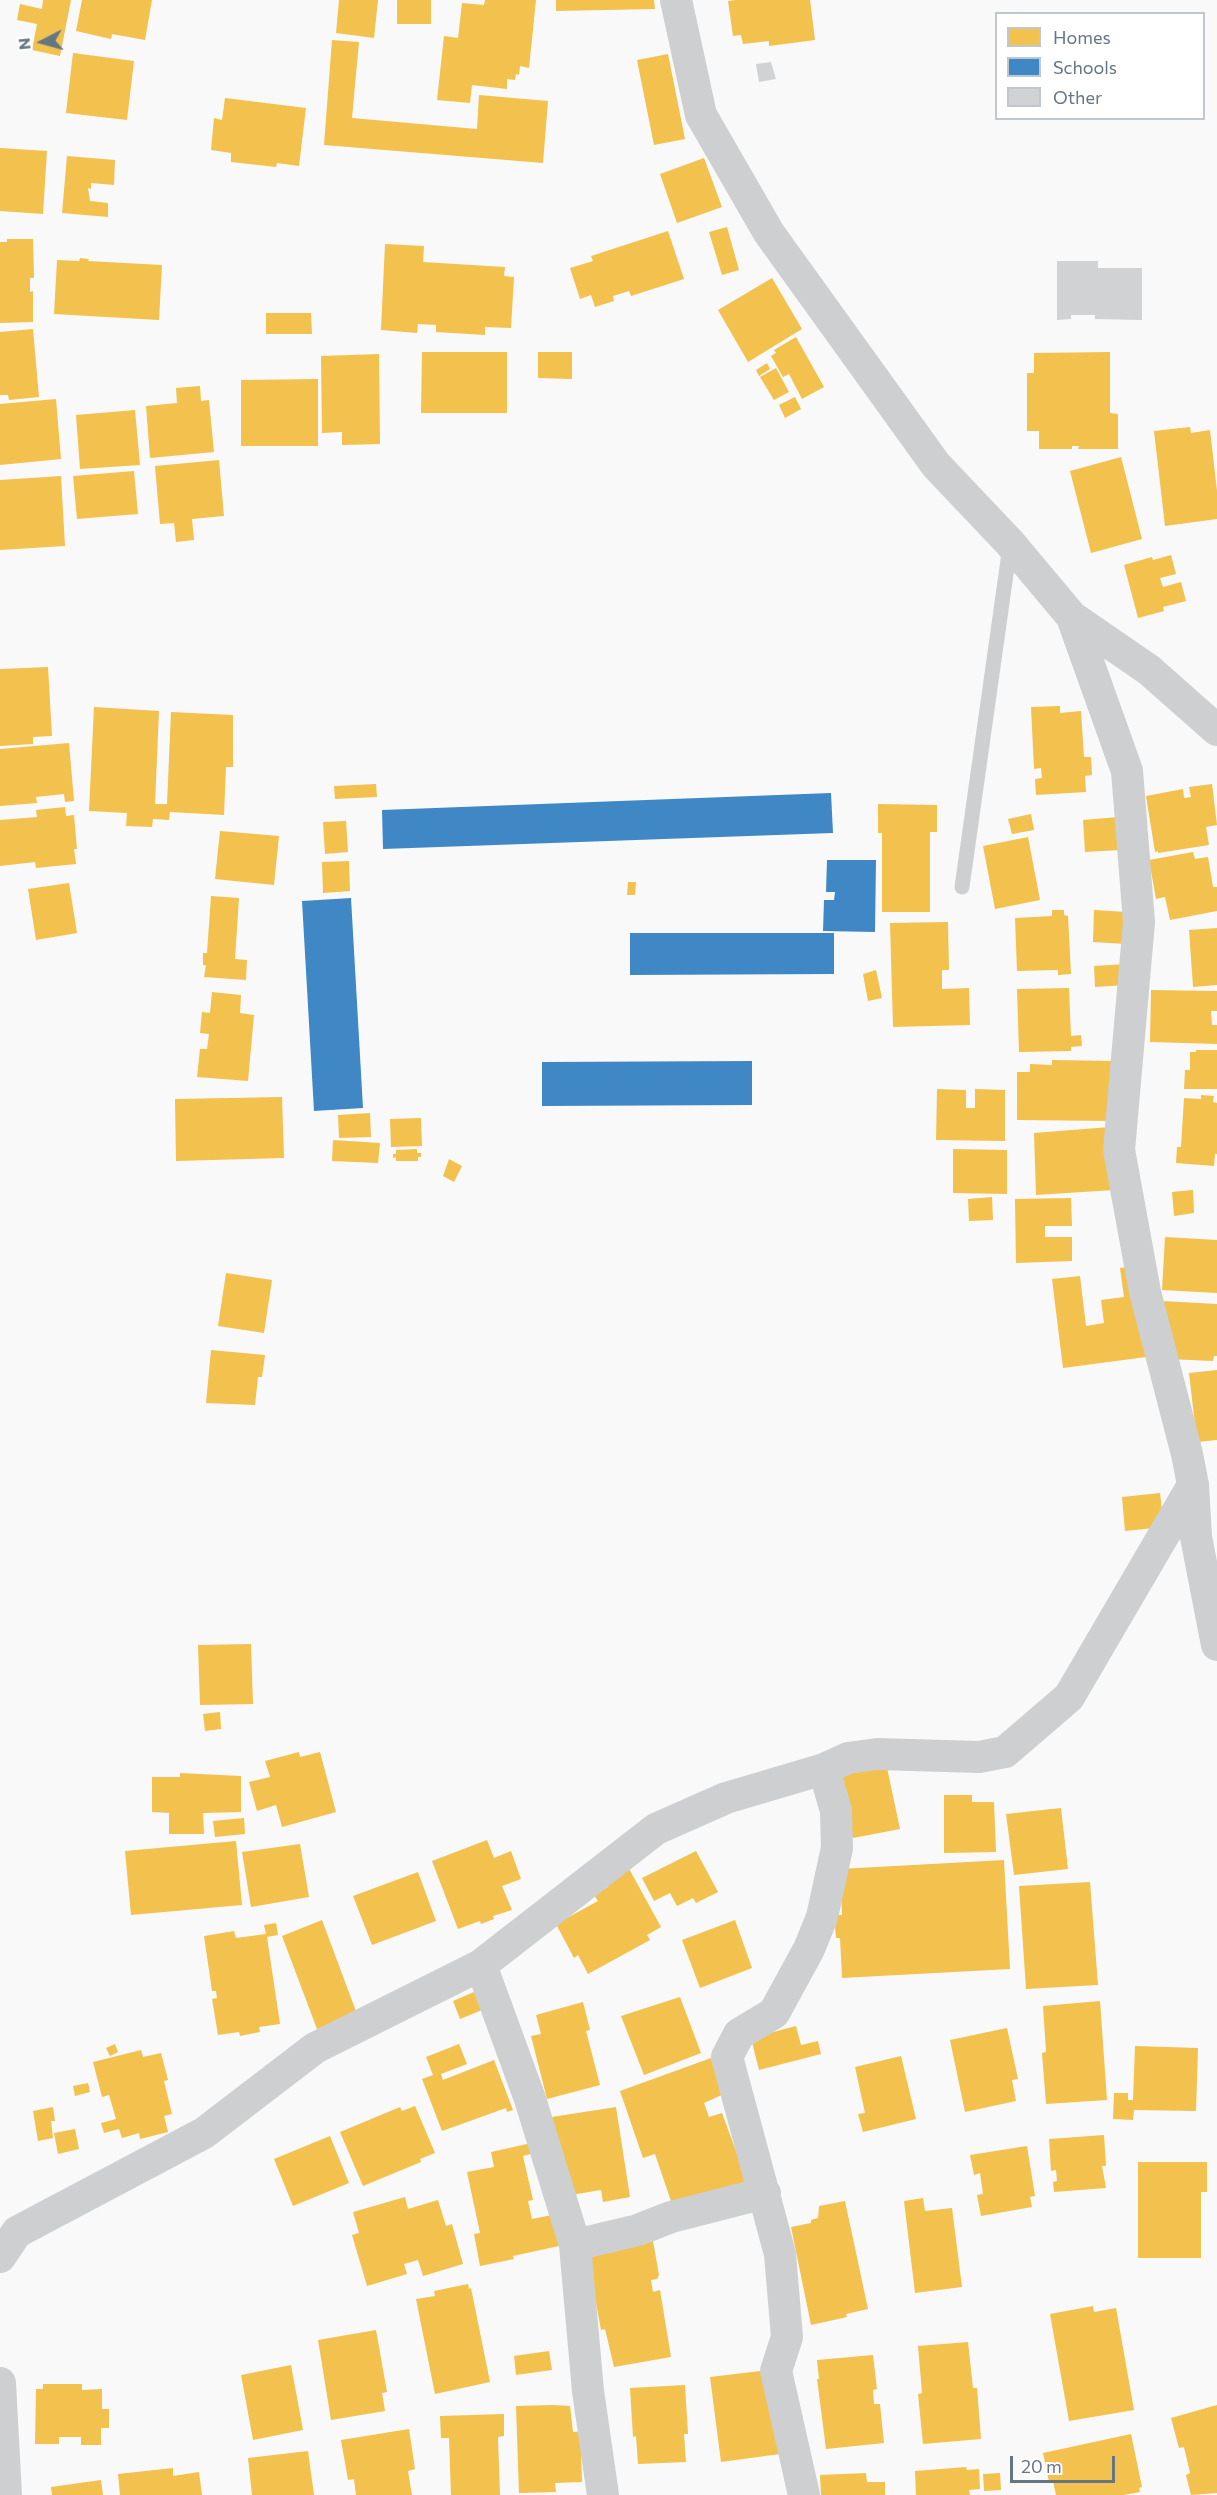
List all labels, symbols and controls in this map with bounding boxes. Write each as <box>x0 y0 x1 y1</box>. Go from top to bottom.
north arrow <box>12 12 72 72</box>
legend <box>995 12 1205 120</box>
text: Homes <box>1053 26 1111 48</box>
text: N <box>14 37 34 51</box>
text: Schools <box>1053 56 1117 78</box>
text: Other <box>1053 86 1102 108</box>
scale bar <box>1013 2444 1118 2482</box>
text: 20 m <box>1021 2455 1062 2477</box>

